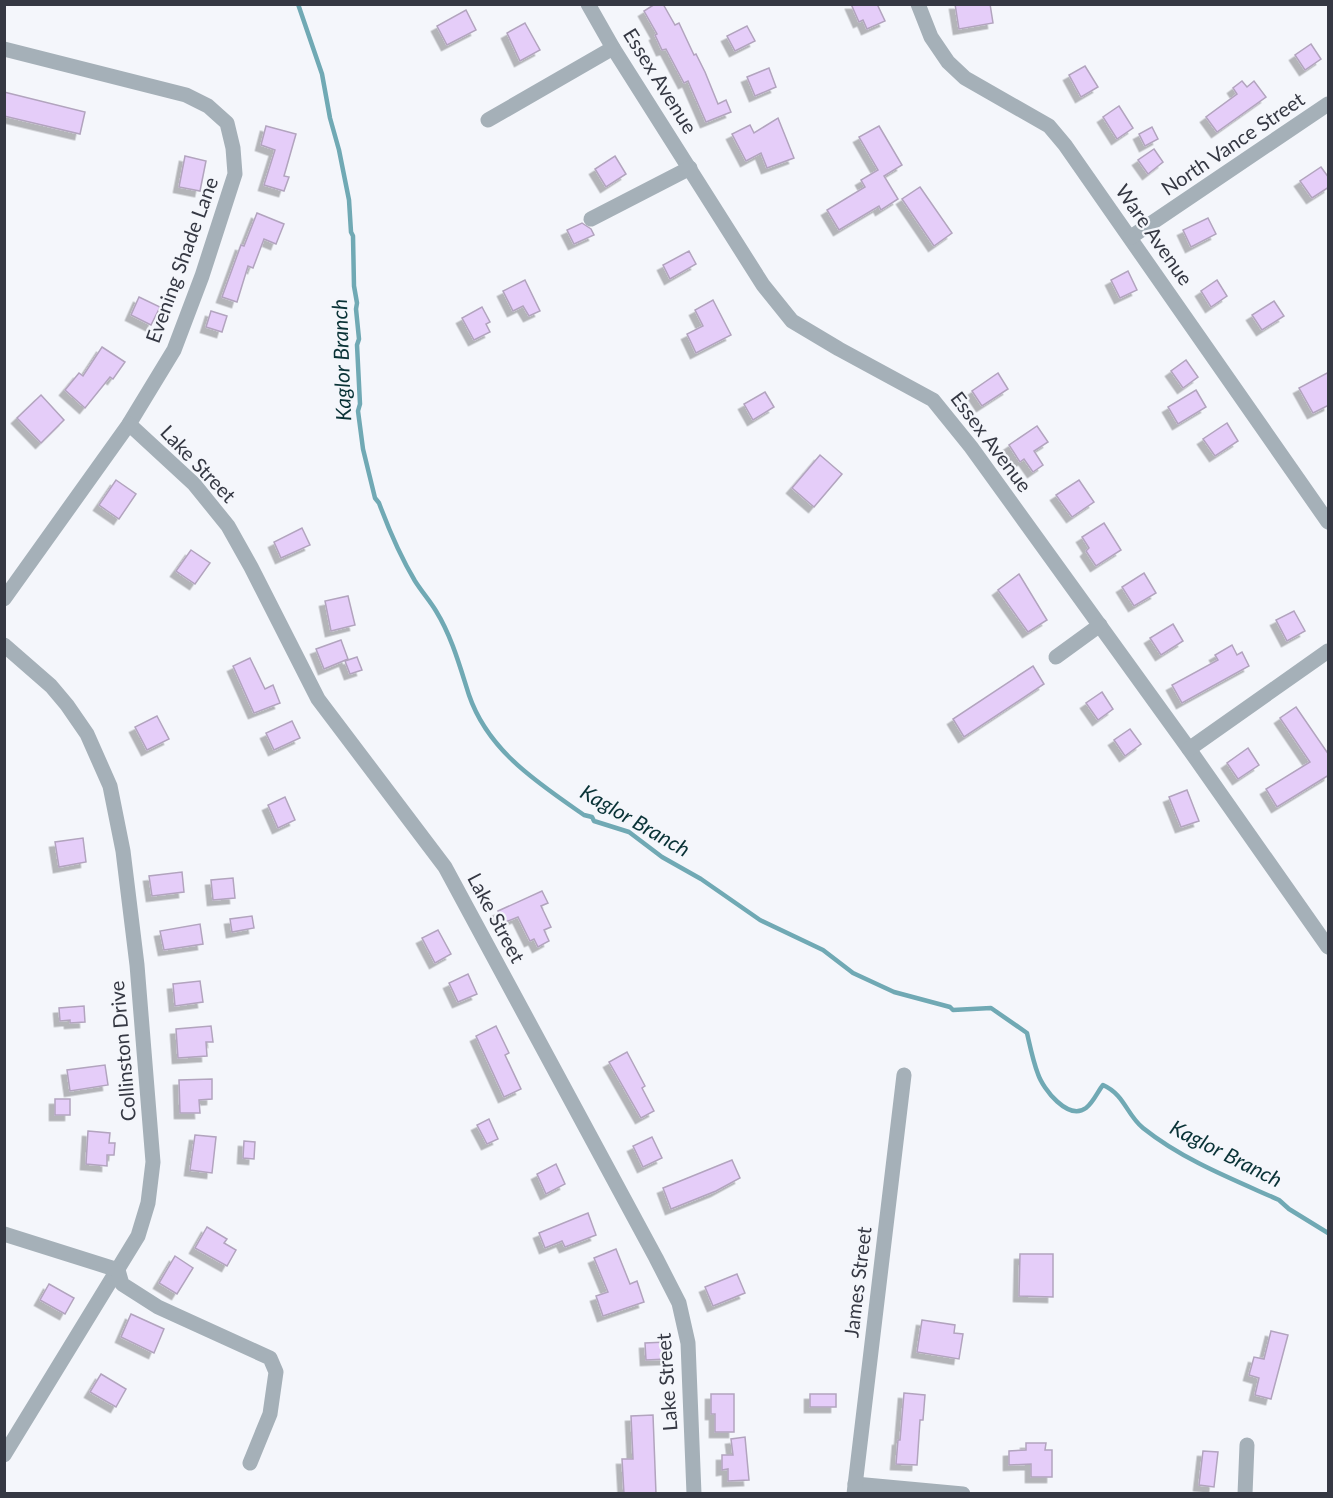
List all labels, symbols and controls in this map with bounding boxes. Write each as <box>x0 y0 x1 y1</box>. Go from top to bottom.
street label: Essex Avenue <box>619 23 703 138</box>
street label: North Vance Street <box>1156 86 1308 200</box>
street label: Evening Shade Lane <box>140 173 222 346</box>
street label: Ware Avenue <box>1111 179 1198 289</box>
water label: Kaglor Branch <box>326 299 355 422</box>
street label: Essex Avenue <box>946 386 1037 496</box>
street label: Lake Street <box>156 420 241 507</box>
water label: Kaglor Branch <box>577 778 695 861</box>
street label: Lake Street <box>463 869 531 966</box>
street label: Collinston Drive <box>104 980 140 1122</box>
water label: Kaglor Branch <box>1167 1114 1287 1192</box>
street label: James Street <box>838 1225 876 1339</box>
street label: Lake Street <box>651 1332 681 1432</box>

